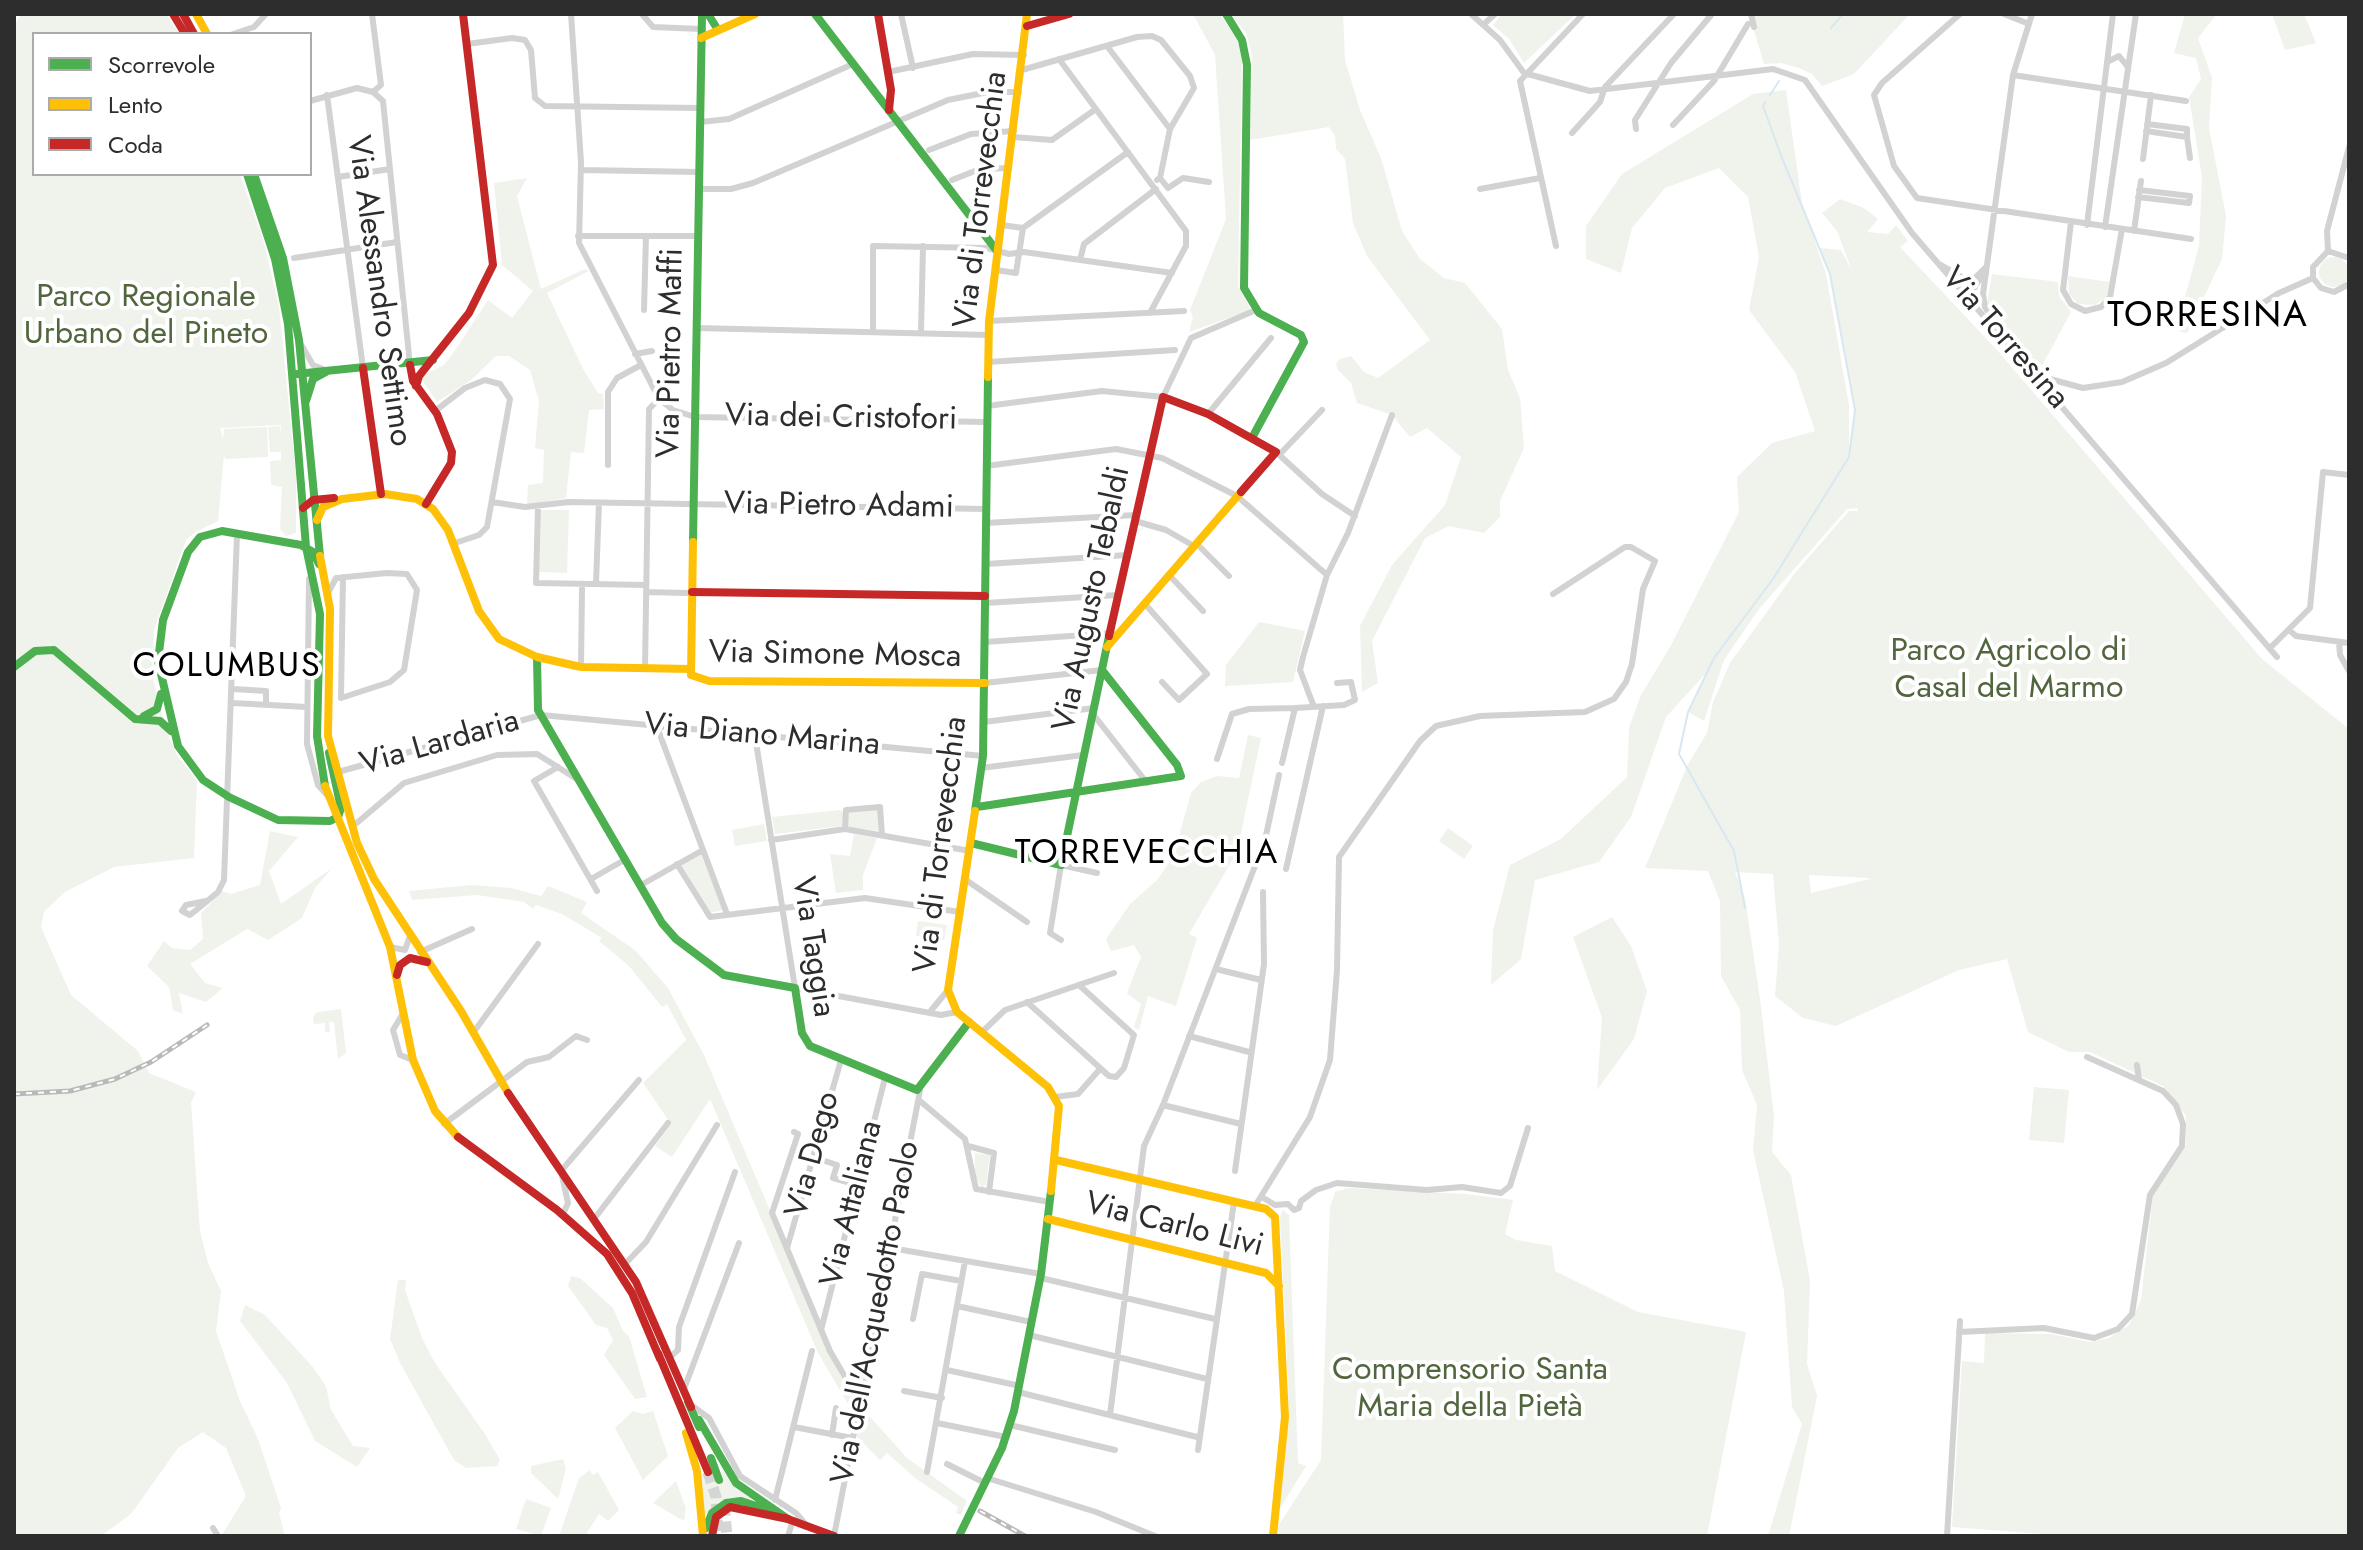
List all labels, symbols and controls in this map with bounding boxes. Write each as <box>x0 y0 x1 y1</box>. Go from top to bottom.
legend <box>32 32 312 176</box>
text: Scorrevole <box>108 47 215 82</box>
street label: Via di Torrevecchia <box>947 69 1017 331</box>
text: Lento <box>108 87 163 122</box>
text: Coda <box>108 127 163 162</box>
street label: Via Alessandro Settimo <box>337 133 419 449</box>
street label: Via Pietro Maffi <box>651 248 693 458</box>
street label: Via Torresina <box>1932 260 2076 418</box>
park label: Parco Regionale Urbano del Pineto <box>24 279 268 354</box>
district label: TORRESINA <box>2107 295 2309 339</box>
street label: Via dei Cristofori <box>725 398 957 440</box>
street label: Via Augusto Tebaldi <box>1046 463 1140 735</box>
street label: Via Pietro Adami <box>724 486 954 528</box>
park label: Parco Agricolo di Casal del Marmo <box>1890 633 2128 708</box>
street label: Via Simone Mosca <box>708 635 962 677</box>
district label: COLUMBUS <box>132 648 322 688</box>
street label: Via Lardaria <box>356 703 524 785</box>
street label: Via Diano Marina <box>642 707 882 765</box>
street label: Via di Torrevecchia <box>907 714 977 976</box>
district label: TORREVECCHIA <box>1015 835 1279 875</box>
street label: Via Taggia <box>782 874 842 1020</box>
street label: Via Dego <box>779 1088 849 1222</box>
street label: Via Attaliana <box>814 1117 892 1291</box>
street label: Via dell'Acquedotto Paolo <box>825 1138 929 1488</box>
street label: Via Carlo Livi <box>1081 1185 1267 1267</box>
park label: Comprensorio Santa Maria della Pietà <box>1332 1352 1608 1427</box>

